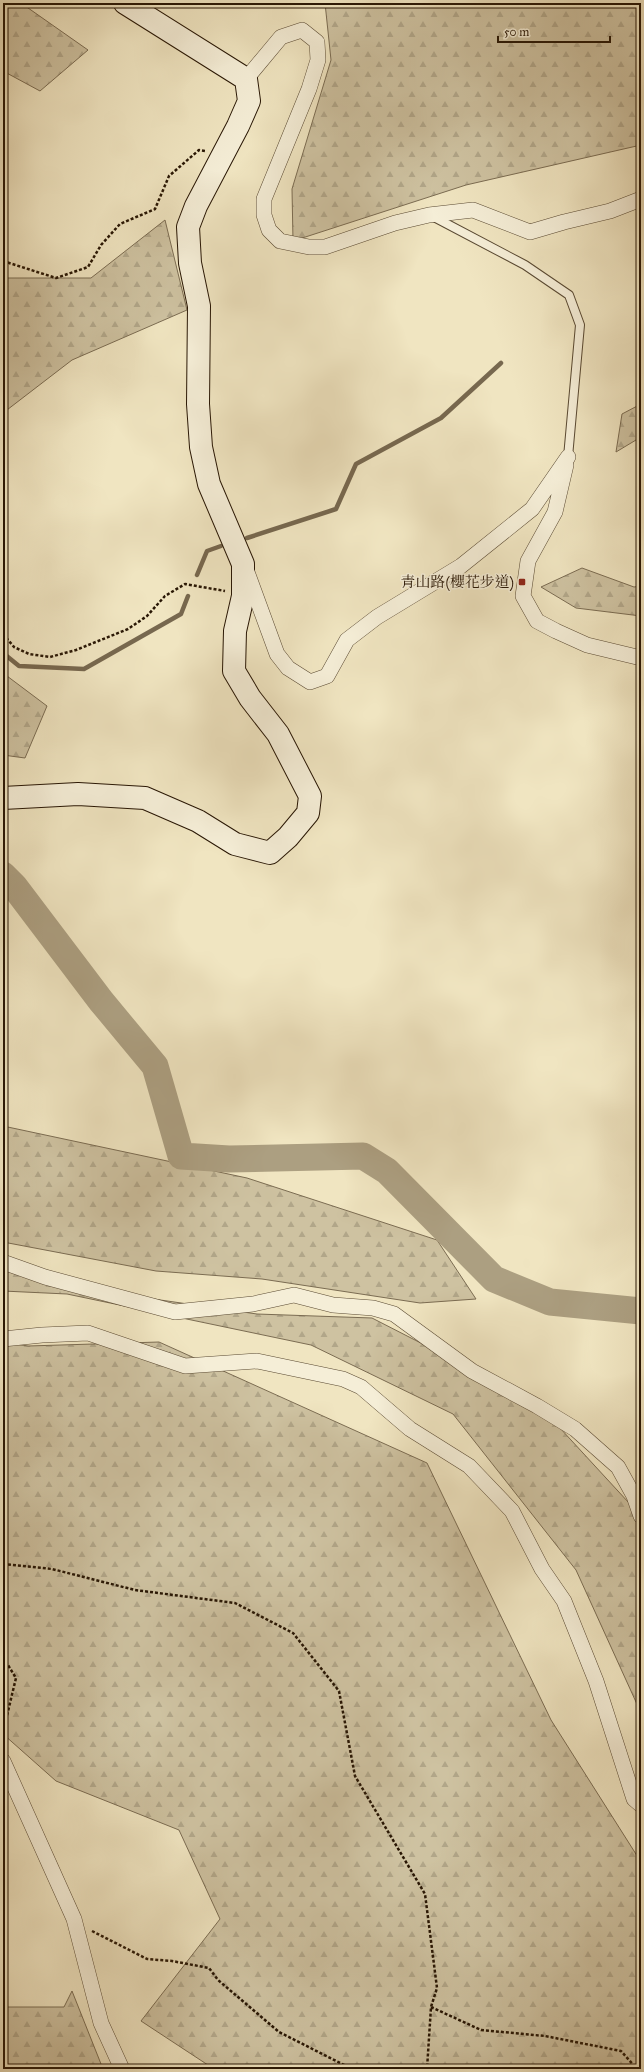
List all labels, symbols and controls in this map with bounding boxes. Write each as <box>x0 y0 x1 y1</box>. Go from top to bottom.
scale bar <box>498 18 610 44</box>
text: 50 m <box>504 25 529 39</box>
place label: 青山路(櫻花步道) <box>401 573 514 592</box>
marker: 青山路(櫻花步道) <box>517 577 527 587</box>

